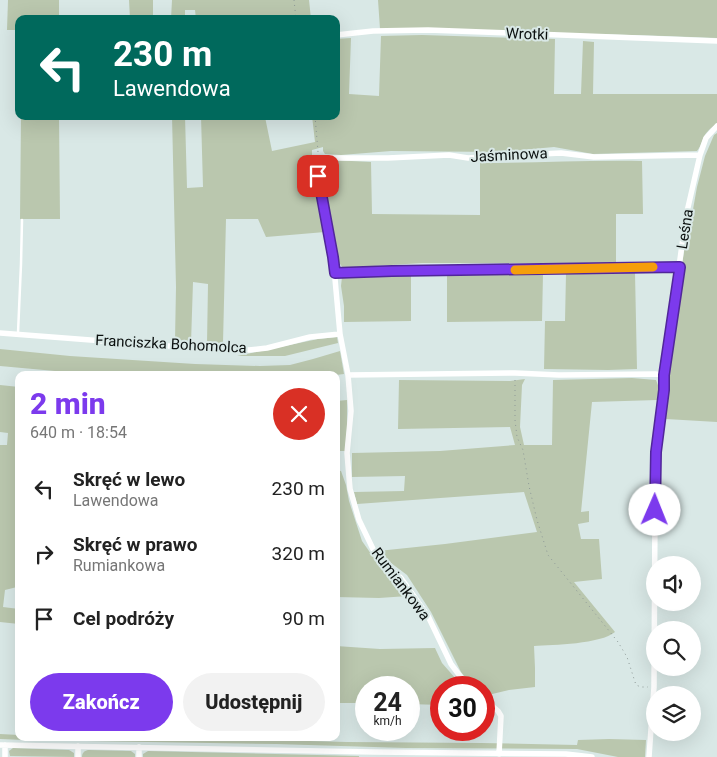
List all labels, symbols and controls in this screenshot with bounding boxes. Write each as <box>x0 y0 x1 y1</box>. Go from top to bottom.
street label: Wrotki <box>505 24 549 44</box>
text: 230 m <box>113 34 212 75</box>
icon: left <box>30 35 95 100</box>
text: Lawendowa <box>113 76 231 101</box>
street label: Jaśminowa <box>470 144 548 166</box>
pin <box>297 155 339 197</box>
icon: arrive <box>304 162 332 190</box>
street label: Leśna <box>673 208 697 250</box>
street label: Franciszka Bohomolca <box>95 331 247 357</box>
text: 2 min <box>30 386 106 421</box>
button: close <box>273 388 325 440</box>
text: 640 m · 18:54 <box>30 423 127 442</box>
text: Skręć w lewo <box>73 468 185 491</box>
icon: left <box>30 475 58 503</box>
text: 230 m <box>272 477 325 500</box>
position arrow <box>628 483 680 535</box>
text: Lawendowa <box>73 491 159 510</box>
text: Skręć w prawo <box>73 533 197 556</box>
icon: right <box>30 540 58 568</box>
text: 320 m <box>272 542 325 565</box>
street label: Rumiankowa <box>368 544 434 624</box>
text: Rumiankowa <box>73 556 165 575</box>
map controls <box>646 556 701 741</box>
button: sound <box>646 556 701 611</box>
icon: arrive <box>30 605 58 633</box>
text: Cel podróży <box>73 607 174 630</box>
text: 90 m <box>282 607 325 630</box>
button: search <box>646 621 701 676</box>
button: Zakończ <box>30 673 173 731</box>
button: Udostępnij <box>183 673 325 731</box>
speed limit sign: 30 <box>430 676 495 741</box>
button: layers <box>646 686 701 741</box>
text: 24 <box>373 688 402 717</box>
text: km/h <box>373 714 402 728</box>

